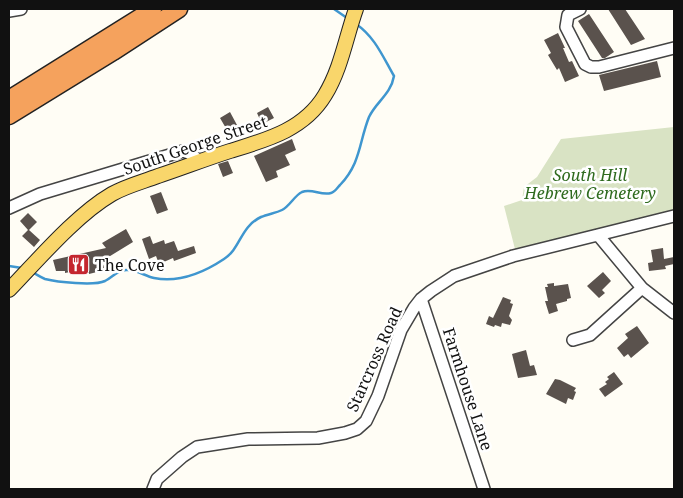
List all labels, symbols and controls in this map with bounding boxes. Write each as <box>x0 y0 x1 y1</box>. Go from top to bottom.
street label: South George Street <box>120 110 270 180</box>
park label: South Hill Hebrew Cemetery <box>523 164 656 204</box>
restaurant icon: The Cove <box>67 253 91 277</box>
place label: The Cove <box>95 254 165 276</box>
street label: Starcross Road <box>341 303 407 415</box>
street label: Farmhouse Lane <box>438 325 498 453</box>

